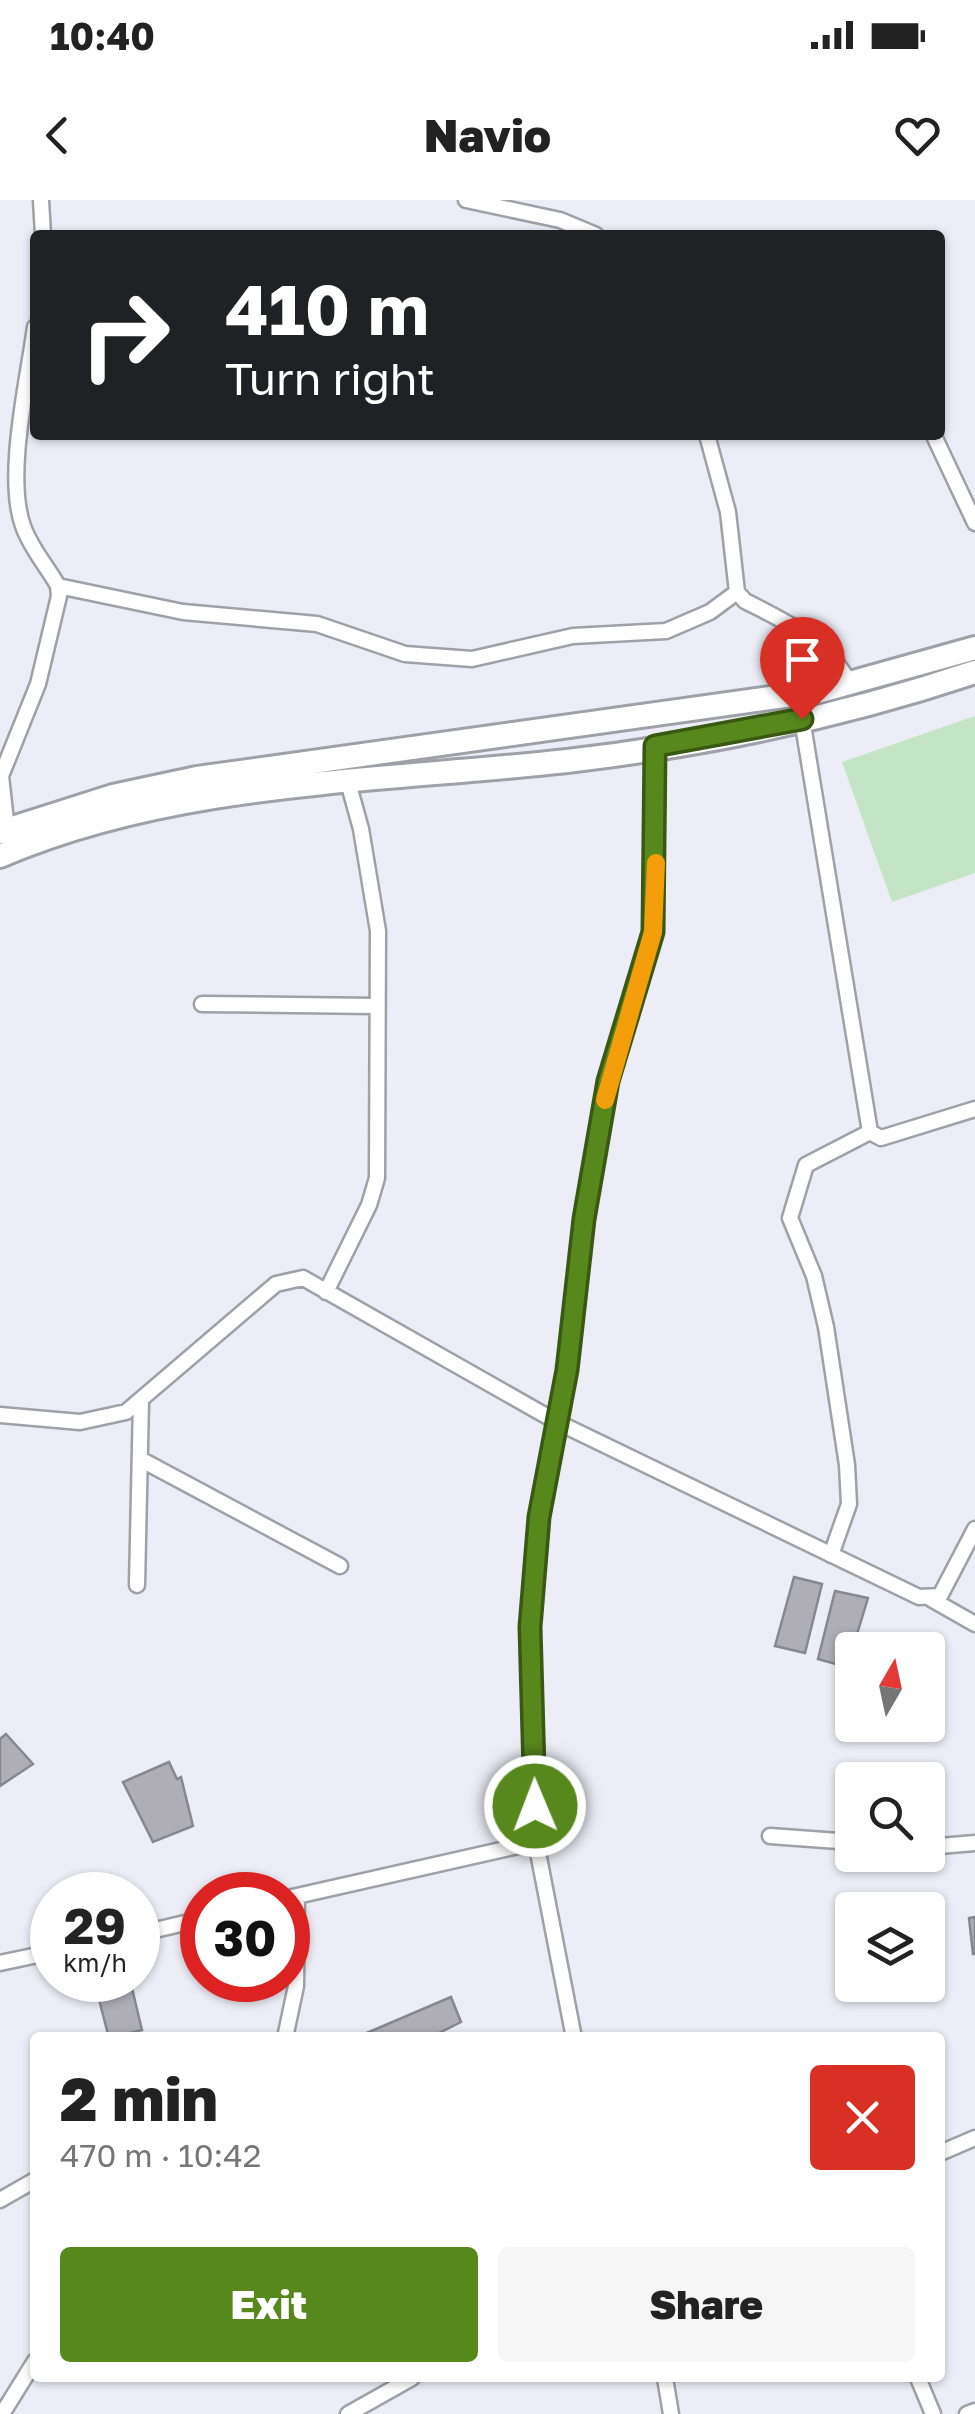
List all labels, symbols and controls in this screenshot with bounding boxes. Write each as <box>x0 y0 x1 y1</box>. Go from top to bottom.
text: 10:40 <box>50 13 155 58</box>
icon: back <box>30 108 85 163</box>
text: Navio <box>424 108 551 162</box>
icon: heart <box>890 108 945 163</box>
text: 410 m <box>225 266 429 350</box>
icon: right <box>60 270 190 400</box>
text: Turn right <box>225 351 435 405</box>
pin <box>760 617 845 720</box>
icon: arrive <box>775 632 830 687</box>
north arrow <box>835 1632 945 1742</box>
map controls <box>835 1632 945 2002</box>
position arrow <box>483 1754 587 1858</box>
button: search <box>835 1762 945 1872</box>
speed limit sign: 30 <box>180 1872 310 2002</box>
button: layers <box>835 1892 945 2002</box>
text: 29 <box>64 1895 126 1955</box>
text: km/h <box>63 1947 127 1978</box>
text: 2 min <box>60 2062 218 2134</box>
button: close <box>810 2065 915 2170</box>
text: 470 m · 10:42 <box>60 2136 261 2174</box>
button: Exit <box>60 2247 478 2362</box>
button: Share <box>498 2247 915 2362</box>

